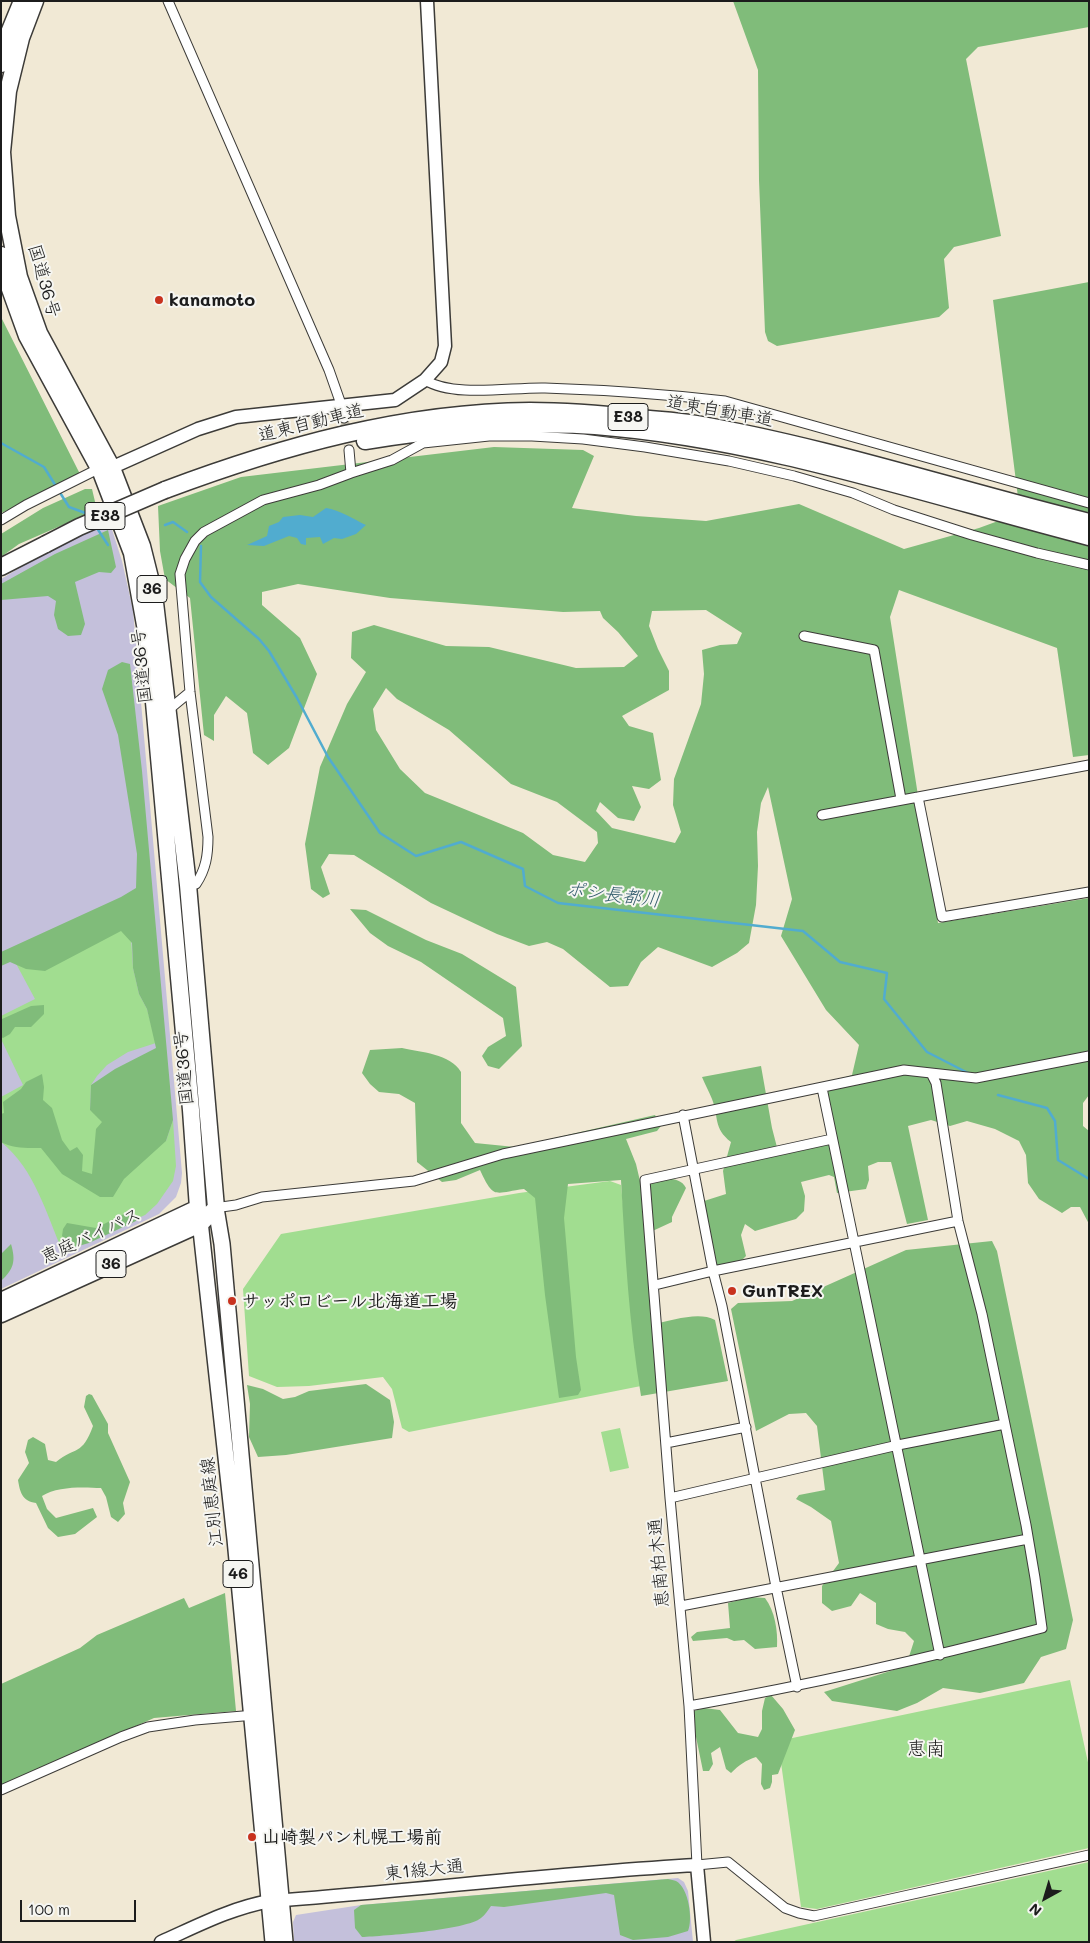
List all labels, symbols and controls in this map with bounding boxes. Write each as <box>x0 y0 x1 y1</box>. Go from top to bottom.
street label: 国道36号 <box>23 242 65 320</box>
place label: kanamoto <box>169 289 255 311</box>
marker: kanamoto <box>153 294 165 306</box>
street label: 道東自動車道 <box>665 391 775 431</box>
street label: 道東自動車道 <box>256 399 366 447</box>
road number: E38 <box>608 404 648 431</box>
road number: E38 <box>85 502 125 530</box>
road number: 36 <box>137 576 167 602</box>
street label: 国道36号 <box>127 627 157 705</box>
water label: ポシ長都川 <box>564 878 662 912</box>
street label: 国道36号 <box>170 1029 198 1107</box>
street label: 恵庭バイパス <box>37 1203 145 1269</box>
road number: 36 <box>96 1250 126 1278</box>
place label: GunTREX <box>742 1280 823 1302</box>
marker: GunTREX <box>726 1285 738 1297</box>
place label: サッポロビール北海道工場 <box>242 1290 457 1312</box>
marker: サッポロビール北海道工場 <box>226 1295 238 1307</box>
street label: 江別恵庭線 <box>197 1456 227 1548</box>
street label: 恵南柏木通 <box>644 1517 674 1609</box>
road number: 46 <box>223 1560 253 1588</box>
district label: 恵南 <box>907 1738 945 1760</box>
place label: 山崎製パン札幌工場前 <box>262 1826 442 1848</box>
marker: 山崎製パン札幌工場前 <box>246 1831 258 1843</box>
street label: 東1線大通 <box>383 1855 465 1885</box>
north arrow <box>1020 1873 1070 1923</box>
scale bar <box>22 1890 139 1922</box>
text: 100 m <box>28 1899 70 1919</box>
text: N <box>1025 1899 1045 1921</box>

